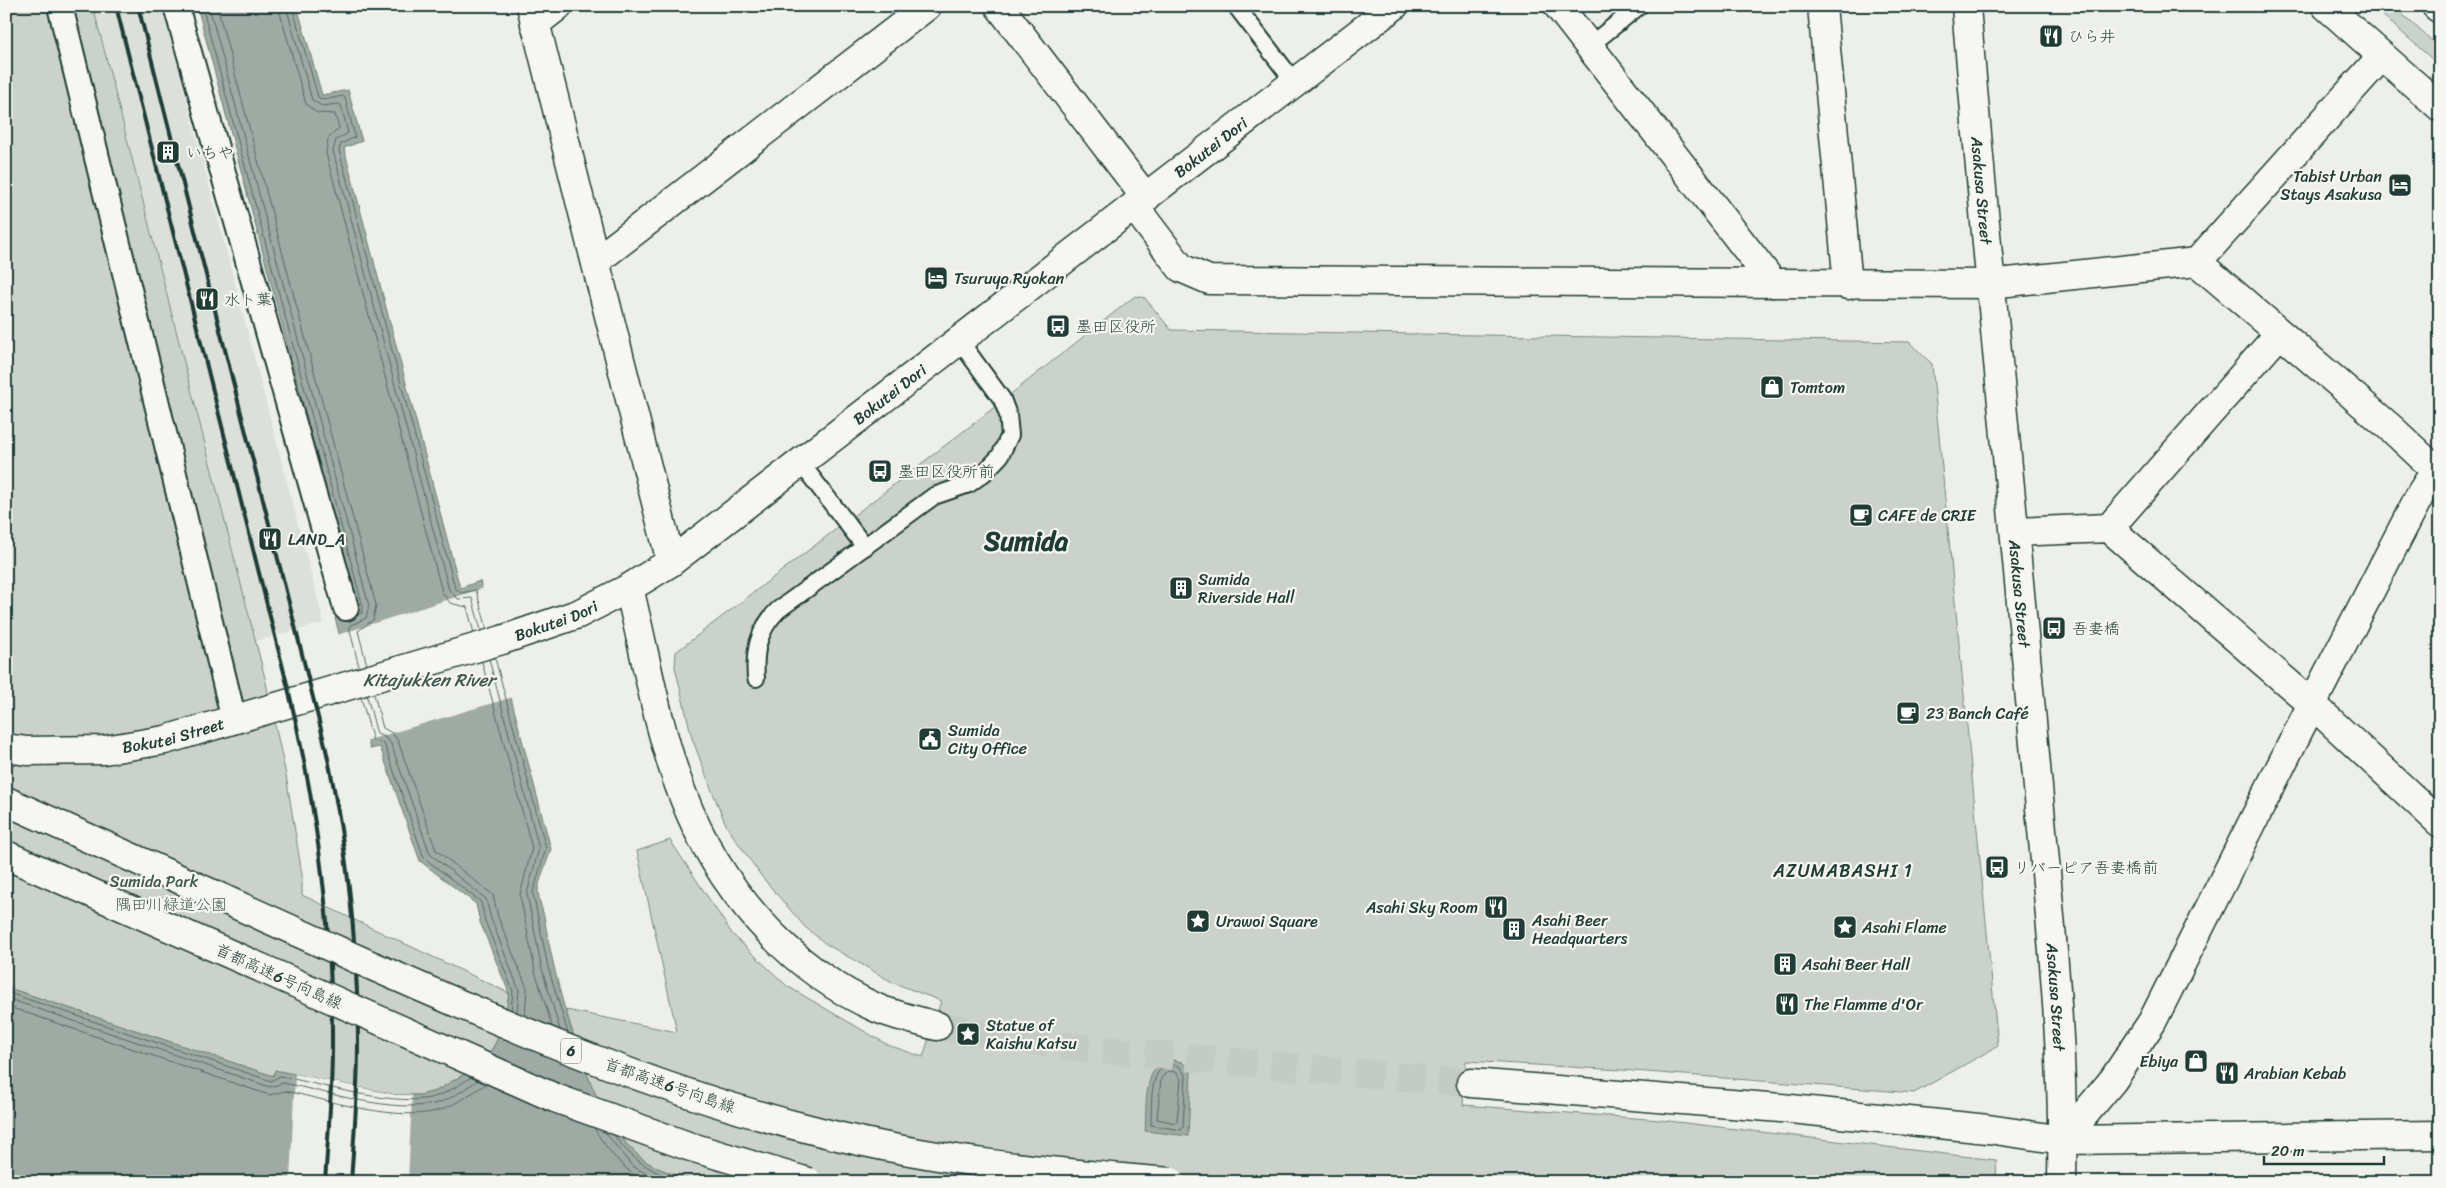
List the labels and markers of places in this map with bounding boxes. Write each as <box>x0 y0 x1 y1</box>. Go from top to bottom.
place label: ひら井 <box>2068 22 2116 51</box>
restaurant icon: ひら井 <box>2038 23 2064 49</box>
place label: いちや <box>186 138 234 167</box>
building icon: いちや <box>155 139 181 165</box>
place label: Tabist Urban Stays Asakusa <box>2280 162 2382 209</box>
hotel icon: Tabist Urban Stays Asakusa <box>2387 172 2413 198</box>
place label: Tsuruya Ryokan <box>954 264 1065 293</box>
hotel icon: Tsuruya Ryokan <box>923 265 949 291</box>
place label: 水ト葉 <box>224 285 272 314</box>
restaurant icon: 水ト葉 <box>194 286 220 312</box>
place label: 墨田区役所 <box>1076 312 1156 341</box>
bus stop icon: 墨田区役所 <box>1045 313 1071 339</box>
place label: Tomtom <box>1790 373 1845 402</box>
shop icon: Tomtom <box>1759 374 1785 400</box>
place label: 墨田区役所前 <box>898 457 994 486</box>
bus stop icon: 墨田区役所前 <box>867 458 893 484</box>
place label: CAFE de CRIE <box>1878 501 1977 530</box>
cafe icon: CAFE de CRIE <box>1848 502 1874 528</box>
place label: LAND_A <box>288 525 345 554</box>
restaurant icon: LAND_A <box>257 526 283 552</box>
place label: Sumida Riverside Hall <box>1198 565 1295 612</box>
building icon: Sumida Riverside Hall <box>1168 575 1194 601</box>
place label: 吾妻橋 <box>2072 614 2120 643</box>
bus stop icon: 吾妻橋 <box>2041 615 2067 641</box>
place label: 23 Banch Café <box>1926 699 2029 728</box>
cafe icon: 23 Banch Café <box>1895 700 1921 726</box>
place label: Sumida City Office <box>948 716 1027 763</box>
public building icon: Sumida City Office <box>917 726 943 752</box>
place label: リバーピア吾妻橋前 <box>2014 853 2158 882</box>
bus stop icon: リバーピア吾妻橋前 <box>1984 854 2010 880</box>
place label: Asahi Sky Room <box>1365 893 1478 922</box>
restaurant icon: Asahi Sky Room <box>1483 894 1509 920</box>
place label: Asahi Beer Headquarters <box>1531 906 1628 953</box>
place label: Urawoi Square <box>1216 907 1318 936</box>
place icon: Urawoi Square <box>1185 908 1211 934</box>
place label: Asahi Flame <box>1861 913 1947 942</box>
place icon: Asahi Flame <box>1832 914 1858 940</box>
building icon: Asahi Beer Headquarters <box>1501 916 1527 942</box>
place label: Asahi Beer Hall <box>1801 950 1911 979</box>
building icon: Asahi Beer Hall <box>1772 951 1798 977</box>
place label: The Flamme d'Or <box>1804 990 1924 1019</box>
restaurant icon: The Flamme d'Or <box>1774 991 1800 1017</box>
place label: Statue of Kaishu Katsu <box>986 1011 1077 1058</box>
place icon: Statue of Kaishu Katsu <box>955 1021 981 1047</box>
place label: Ebiya <box>2140 1047 2179 1076</box>
shop icon: Ebiya <box>2183 1048 2209 1074</box>
place label: Arabian Kebab <box>2243 1059 2347 1088</box>
restaurant icon: Arabian Kebab <box>2214 1060 2240 1086</box>

